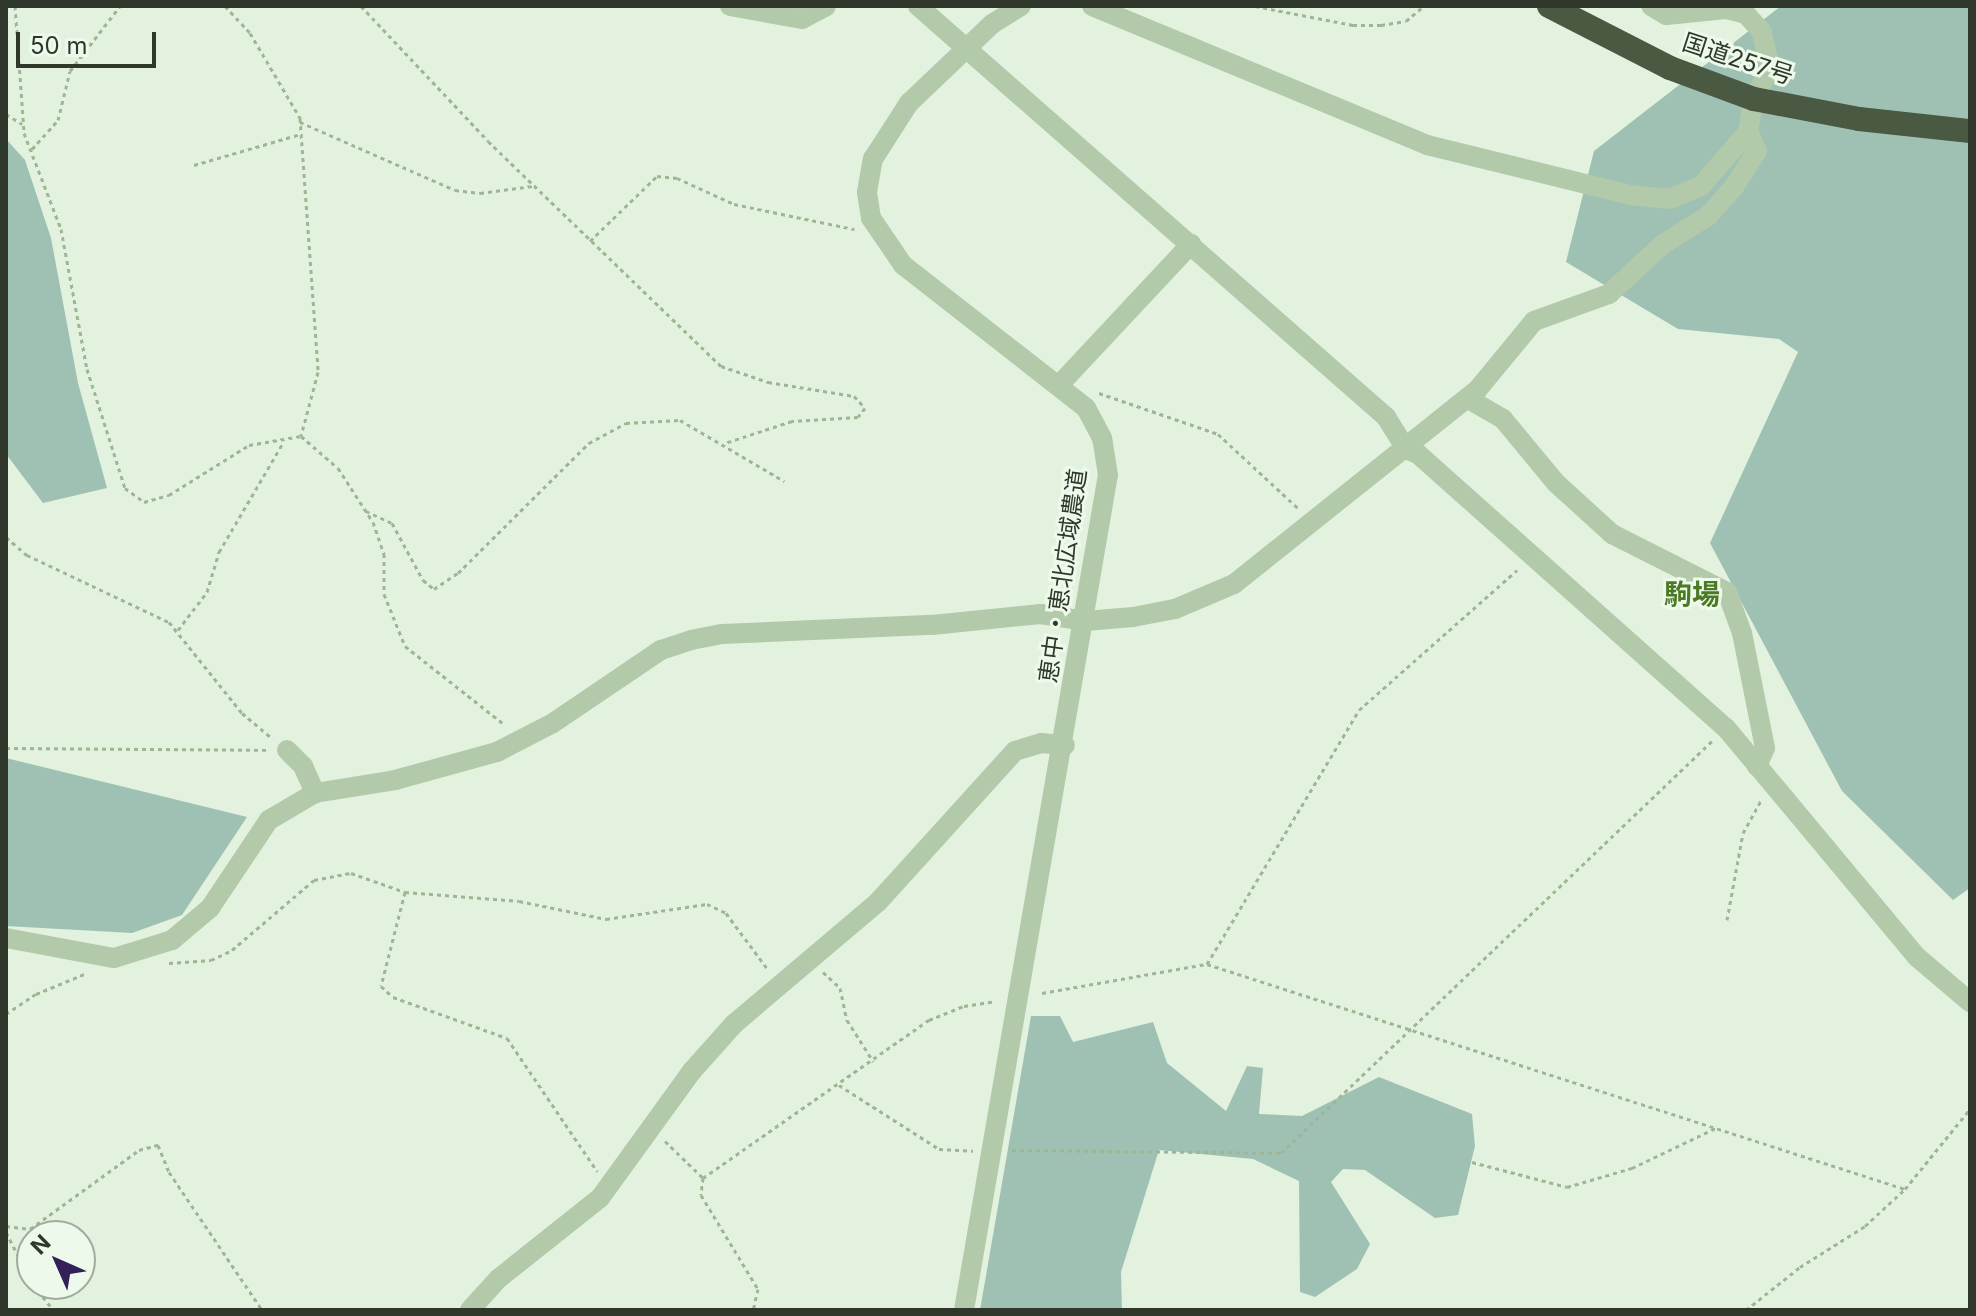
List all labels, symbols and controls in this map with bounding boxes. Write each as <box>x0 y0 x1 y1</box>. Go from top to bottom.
scale bar <box>20 16 160 66</box>
street label: 国道257号 <box>1679 28 1797 90</box>
text: 50 m <box>30 31 88 60</box>
street label: 恵中・恵北広域農道 <box>1034 467 1092 685</box>
district label: 駒場 <box>1664 577 1720 611</box>
north arrow <box>16 1220 96 1300</box>
text: N <box>25 1229 56 1260</box>

